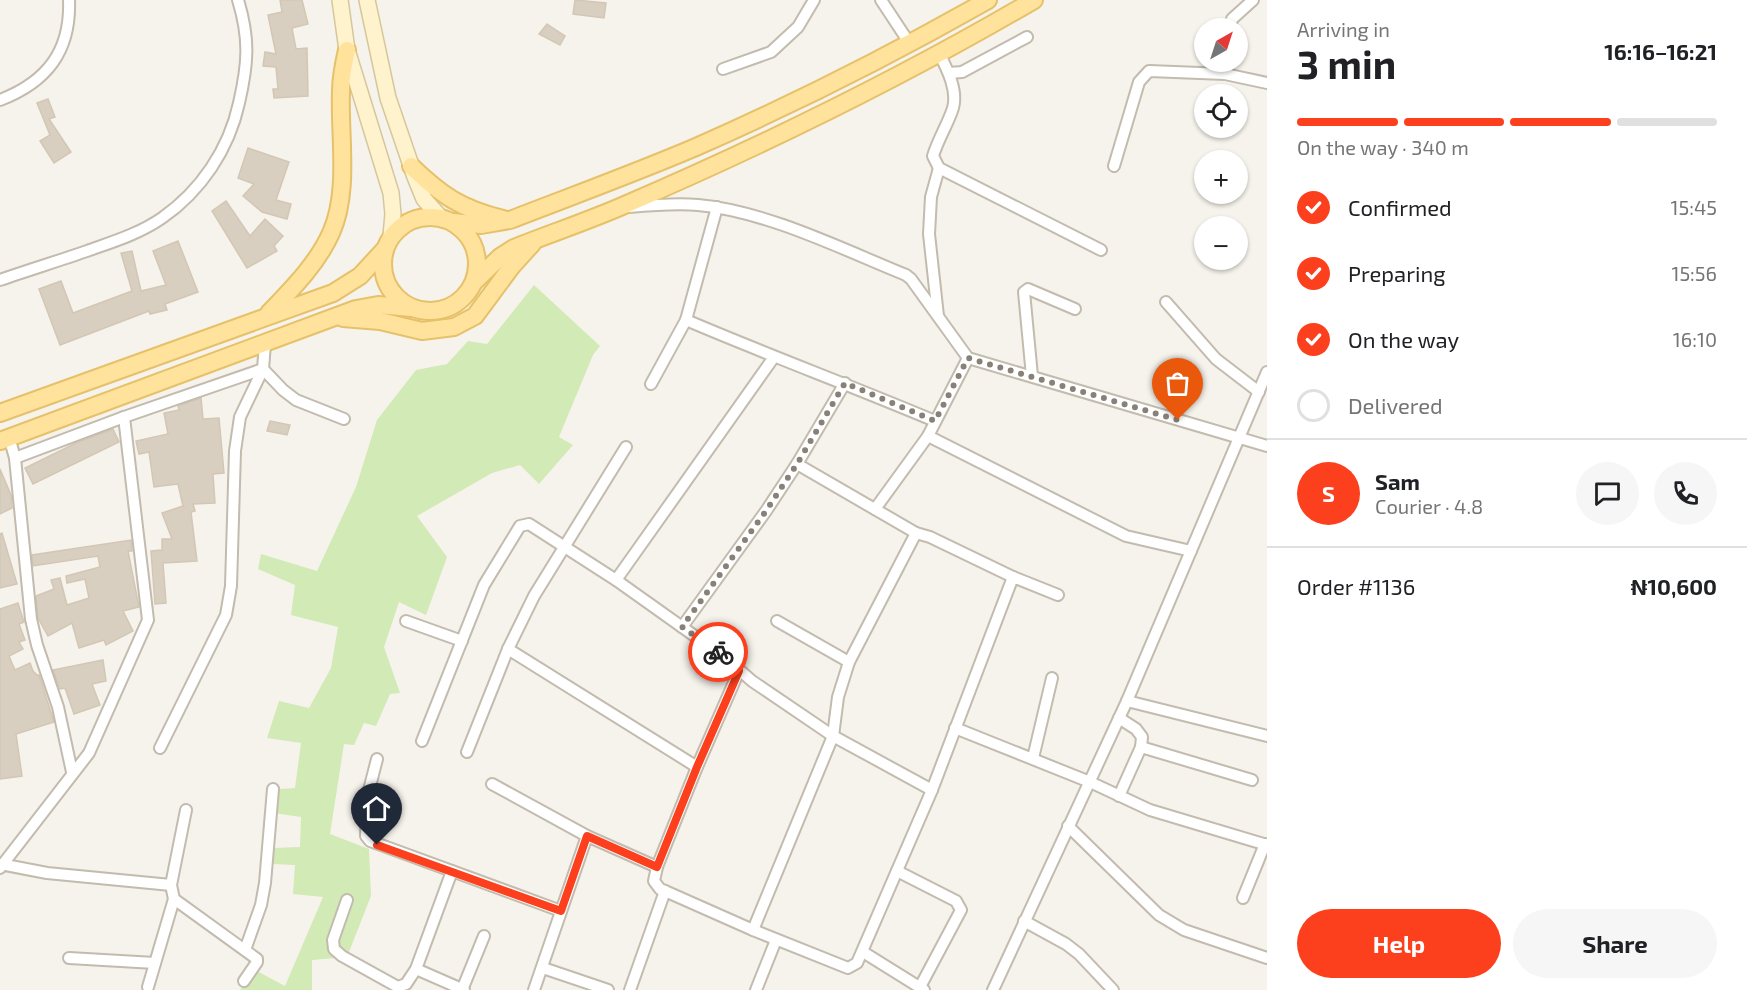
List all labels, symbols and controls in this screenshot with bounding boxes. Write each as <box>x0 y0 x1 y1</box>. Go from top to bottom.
text: Arriving in <box>1297 17 1390 41</box>
north arrow <box>1194 18 1248 72</box>
map controls <box>1194 18 1248 270</box>
text: 16:16–16:21 <box>1604 38 1717 64</box>
text: 3 min <box>1297 40 1396 87</box>
button: locate <box>1194 84 1248 138</box>
text: On the way · 340 m <box>1297 135 1469 159</box>
button: + <box>1194 150 1248 204</box>
icon: check <box>1297 191 1330 224</box>
text: Confirmed <box>1348 194 1452 220</box>
text: 15:45 <box>1671 195 1717 219</box>
button: − <box>1194 216 1248 270</box>
icon: check <box>1297 257 1330 290</box>
text: Preparing <box>1348 260 1446 286</box>
text: 15:56 <box>1671 261 1717 285</box>
icon: check <box>1297 323 1330 356</box>
text: On the way <box>1348 326 1459 352</box>
text: 16:10 <box>1673 327 1717 351</box>
pin <box>1152 358 1203 420</box>
icon: bag <box>1161 367 1194 400</box>
text: Delivered <box>1348 392 1443 418</box>
button: chat <box>1576 462 1639 525</box>
button: phone <box>1654 462 1717 525</box>
text: Sam <box>1375 468 1420 494</box>
text: S <box>1322 480 1335 506</box>
text: Courier · 4.8 <box>1375 494 1483 518</box>
text: Order #1136 <box>1297 573 1415 599</box>
text: ₦10,600 <box>1631 573 1717 599</box>
courier <box>688 622 748 682</box>
icon: bike <box>702 636 735 669</box>
pin <box>351 783 402 845</box>
icon: home <box>360 792 393 825</box>
button: Help <box>1297 909 1501 978</box>
button: Share <box>1513 909 1717 978</box>

